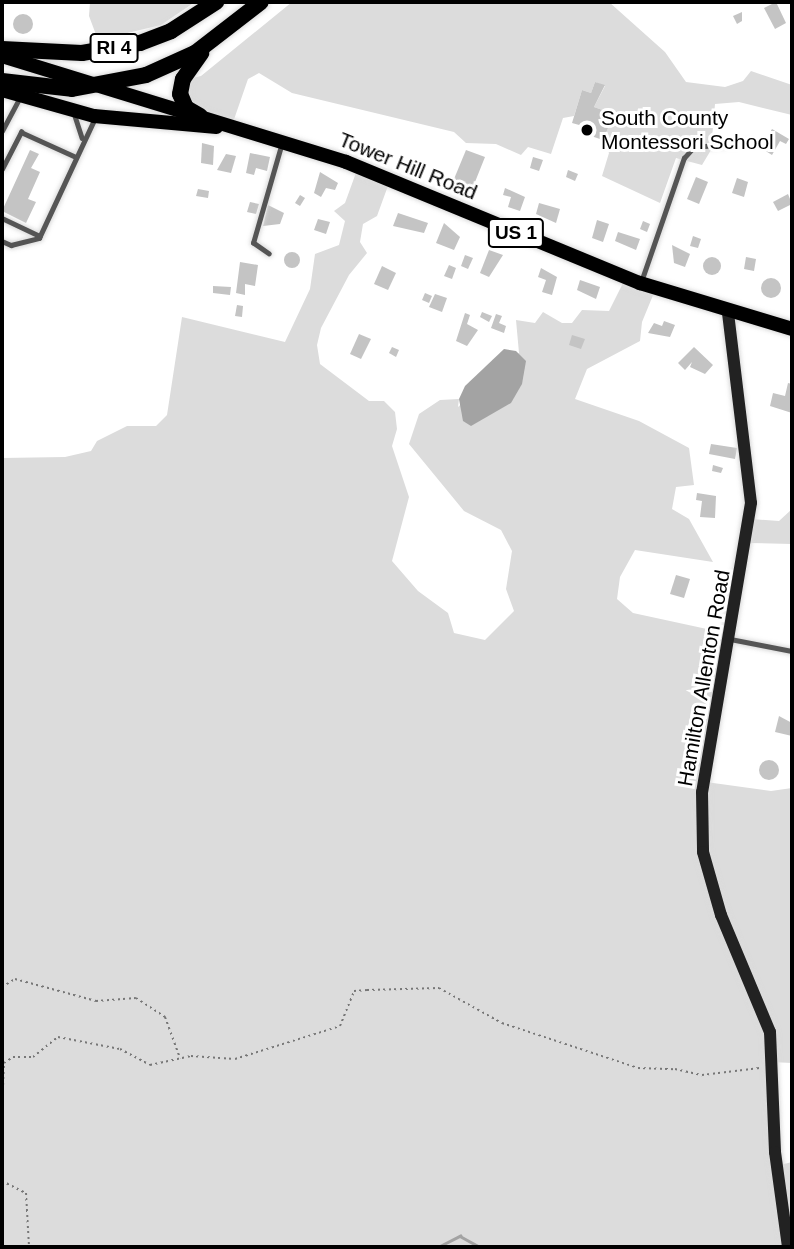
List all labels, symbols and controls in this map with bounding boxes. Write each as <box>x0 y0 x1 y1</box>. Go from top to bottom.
road number: RI 4 <box>90 32 138 64</box>
place label: South County Montessori School <box>601 105 774 155</box>
marker: South County Montessori School <box>579 122 595 138</box>
street label: Tower Hill Road <box>335 127 481 205</box>
road number: US 1 <box>486 218 546 248</box>
street label: Hamilton Allenton Road <box>672 567 736 789</box>

